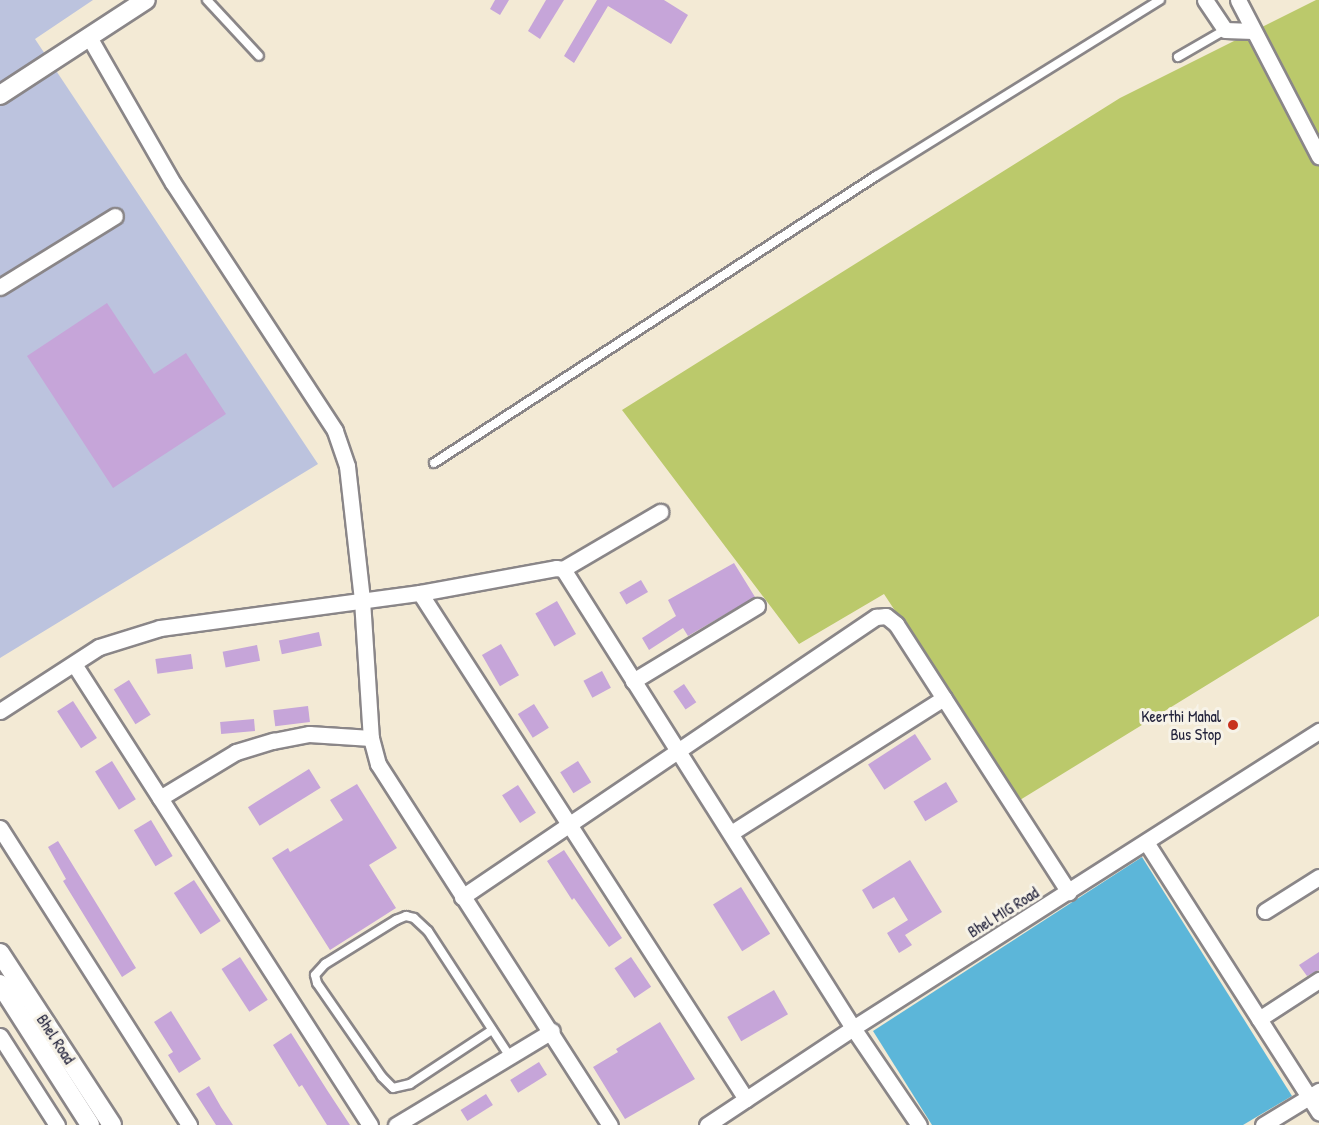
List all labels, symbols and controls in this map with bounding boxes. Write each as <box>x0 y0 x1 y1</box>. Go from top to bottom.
place label: Keerthi Mahal Bus Stop <box>1141 706 1221 744</box>
marker: Keerthi Mahal Bus Stop <box>1226 718 1240 732</box>
street label: Bhel MIG Road <box>964 883 1042 941</box>
street label: Bhel Road <box>33 1011 79 1067</box>

